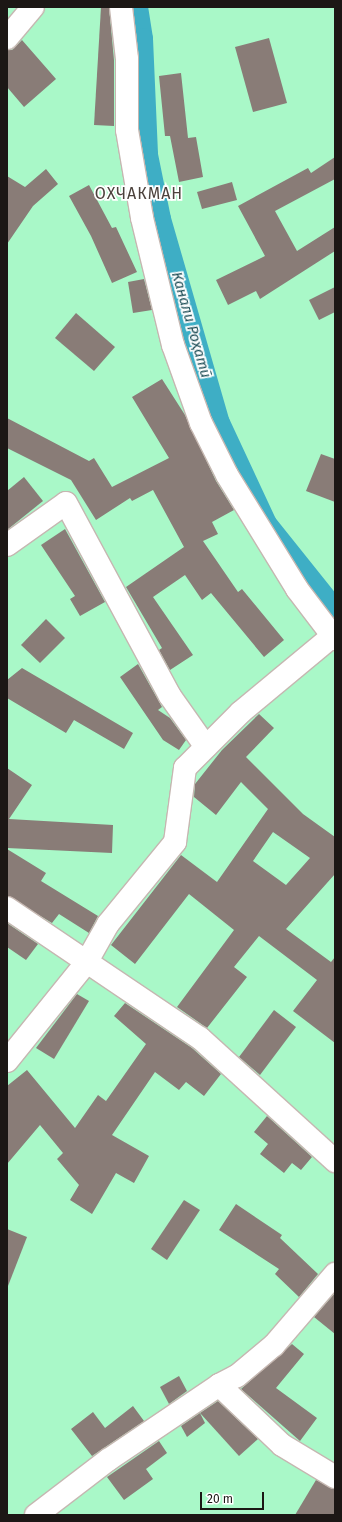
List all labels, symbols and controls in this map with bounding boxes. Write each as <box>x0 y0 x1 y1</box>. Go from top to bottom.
district label: ОХЧАКМАН <box>95 184 183 204</box>
water label: Канали Роҳатӣ <box>167 270 215 380</box>
scale bar <box>202 1484 266 1510</box>
text: 20 m <box>207 1492 233 1506</box>

